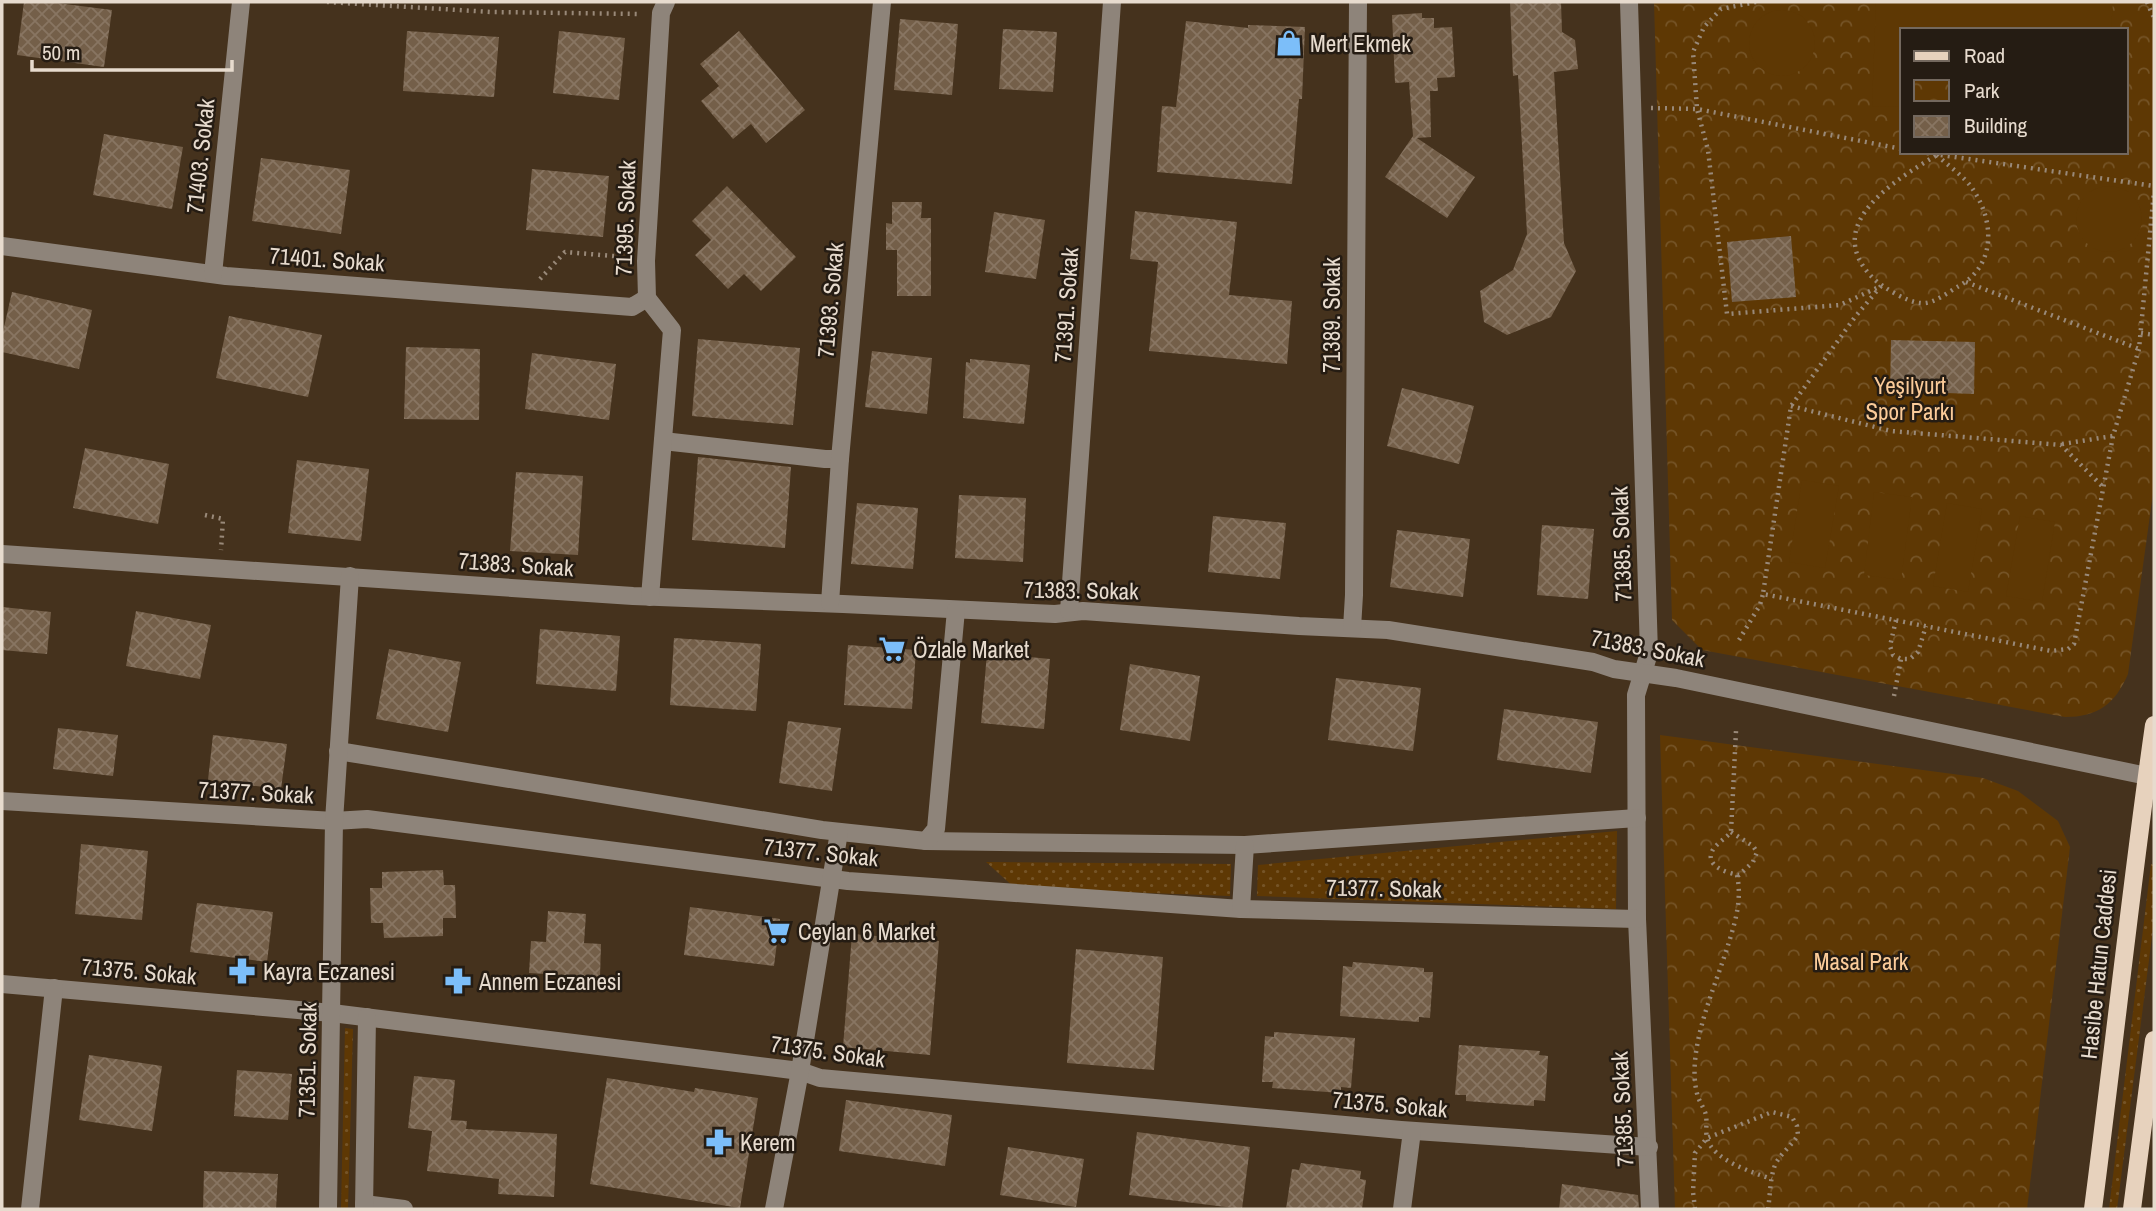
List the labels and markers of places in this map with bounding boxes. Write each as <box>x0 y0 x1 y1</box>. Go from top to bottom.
shop icon: Mert Ekmek <box>1274 28 1304 58</box>
place label: Mert Ekmek <box>1310 28 1411 59</box>
supermarket icon: Özlale Market <box>877 634 907 664</box>
place label: Özlale Market <box>913 634 1029 665</box>
supermarket icon: Ceylan 6 Market <box>762 916 792 946</box>
place label: Ceylan 6 Market <box>798 916 935 947</box>
pharmacy icon: Kayra Eczanesi <box>227 956 257 986</box>
place label: Kayra Eczanesi <box>263 956 395 987</box>
pharmacy icon: Annem Eczanesi <box>443 966 473 996</box>
place label: Annem Eczanesi <box>478 966 622 997</box>
pharmacy icon: Kerem <box>704 1127 734 1157</box>
place label: Kerem <box>740 1127 796 1158</box>

